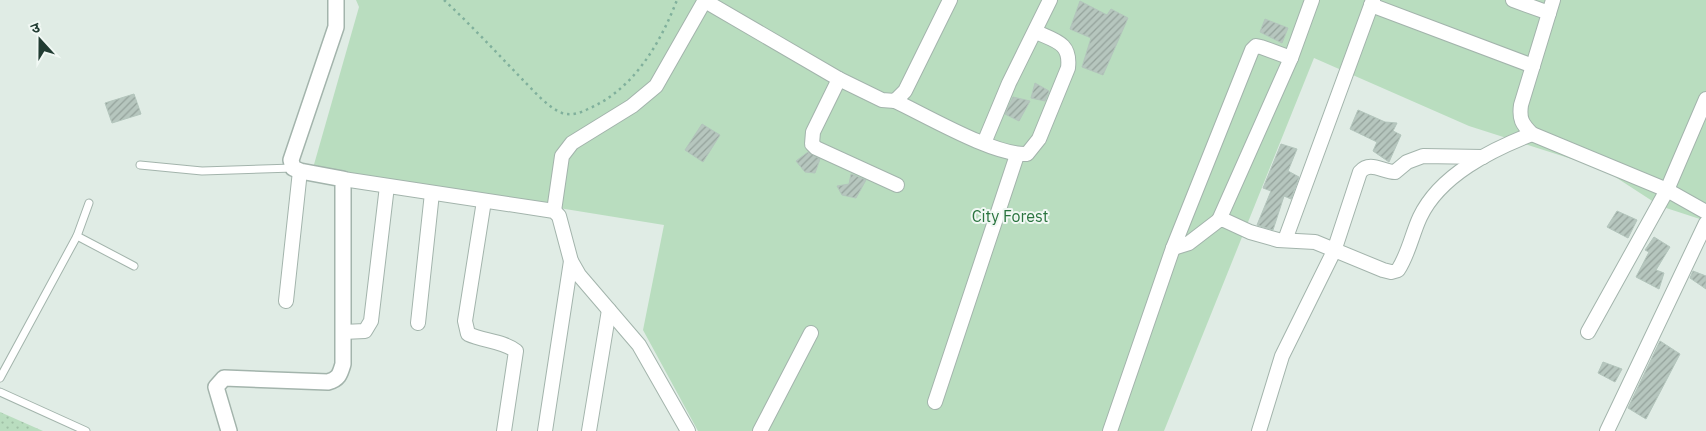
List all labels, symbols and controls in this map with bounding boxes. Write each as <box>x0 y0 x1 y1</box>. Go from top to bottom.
north arrow <box>15 15 65 65</box>
text: उ <box>28 18 43 38</box>
park label: City Forest <box>972 206 1048 226</box>

